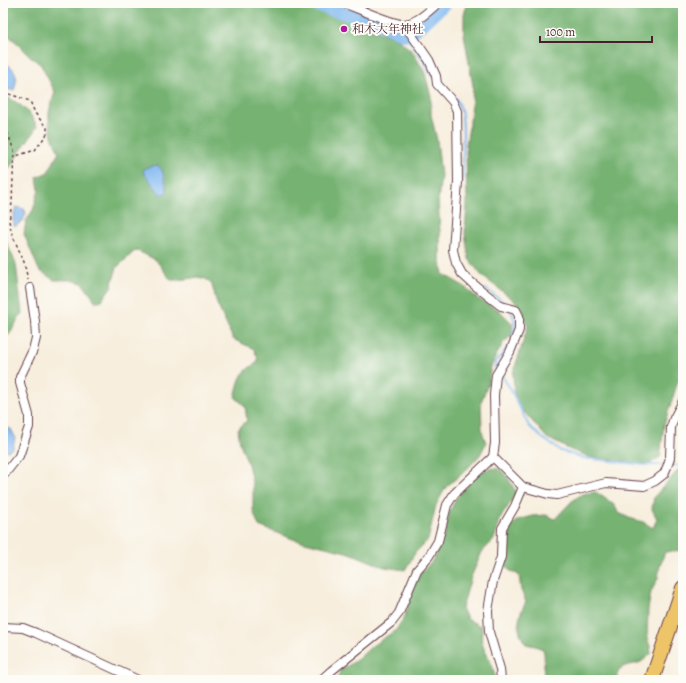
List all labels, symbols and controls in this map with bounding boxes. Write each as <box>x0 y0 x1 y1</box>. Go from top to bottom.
scale bar <box>540 18 652 44</box>
place label: 和木大年神社 <box>352 21 424 37</box>
marker: 和木大年神社 <box>339 24 349 34</box>
text: 100 m <box>546 24 575 40</box>

